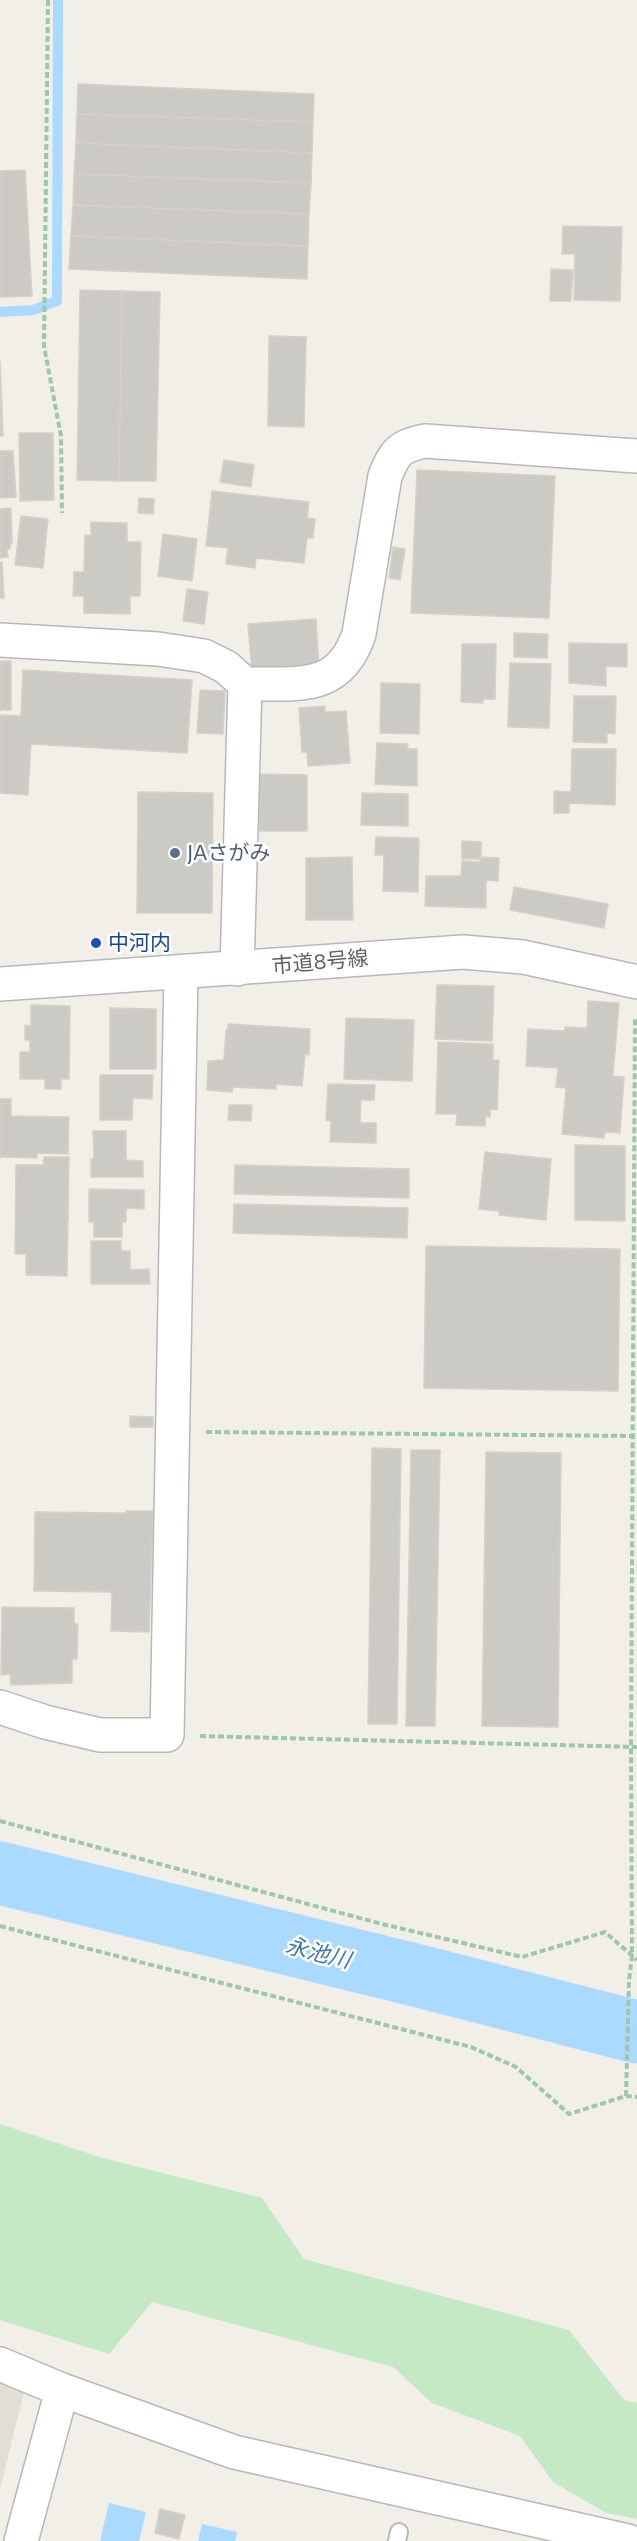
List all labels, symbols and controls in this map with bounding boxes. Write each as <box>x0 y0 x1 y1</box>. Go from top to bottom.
place label: JAさがみ <box>187 840 271 866</box>
marker: JAさがみ <box>168 846 182 860</box>
place label: 中河内 <box>108 930 171 956</box>
marker: 中河内 <box>89 936 103 950</box>
street label: 市道8号線 <box>271 945 369 979</box>
water label: 永池川 <box>283 1932 353 1974</box>

